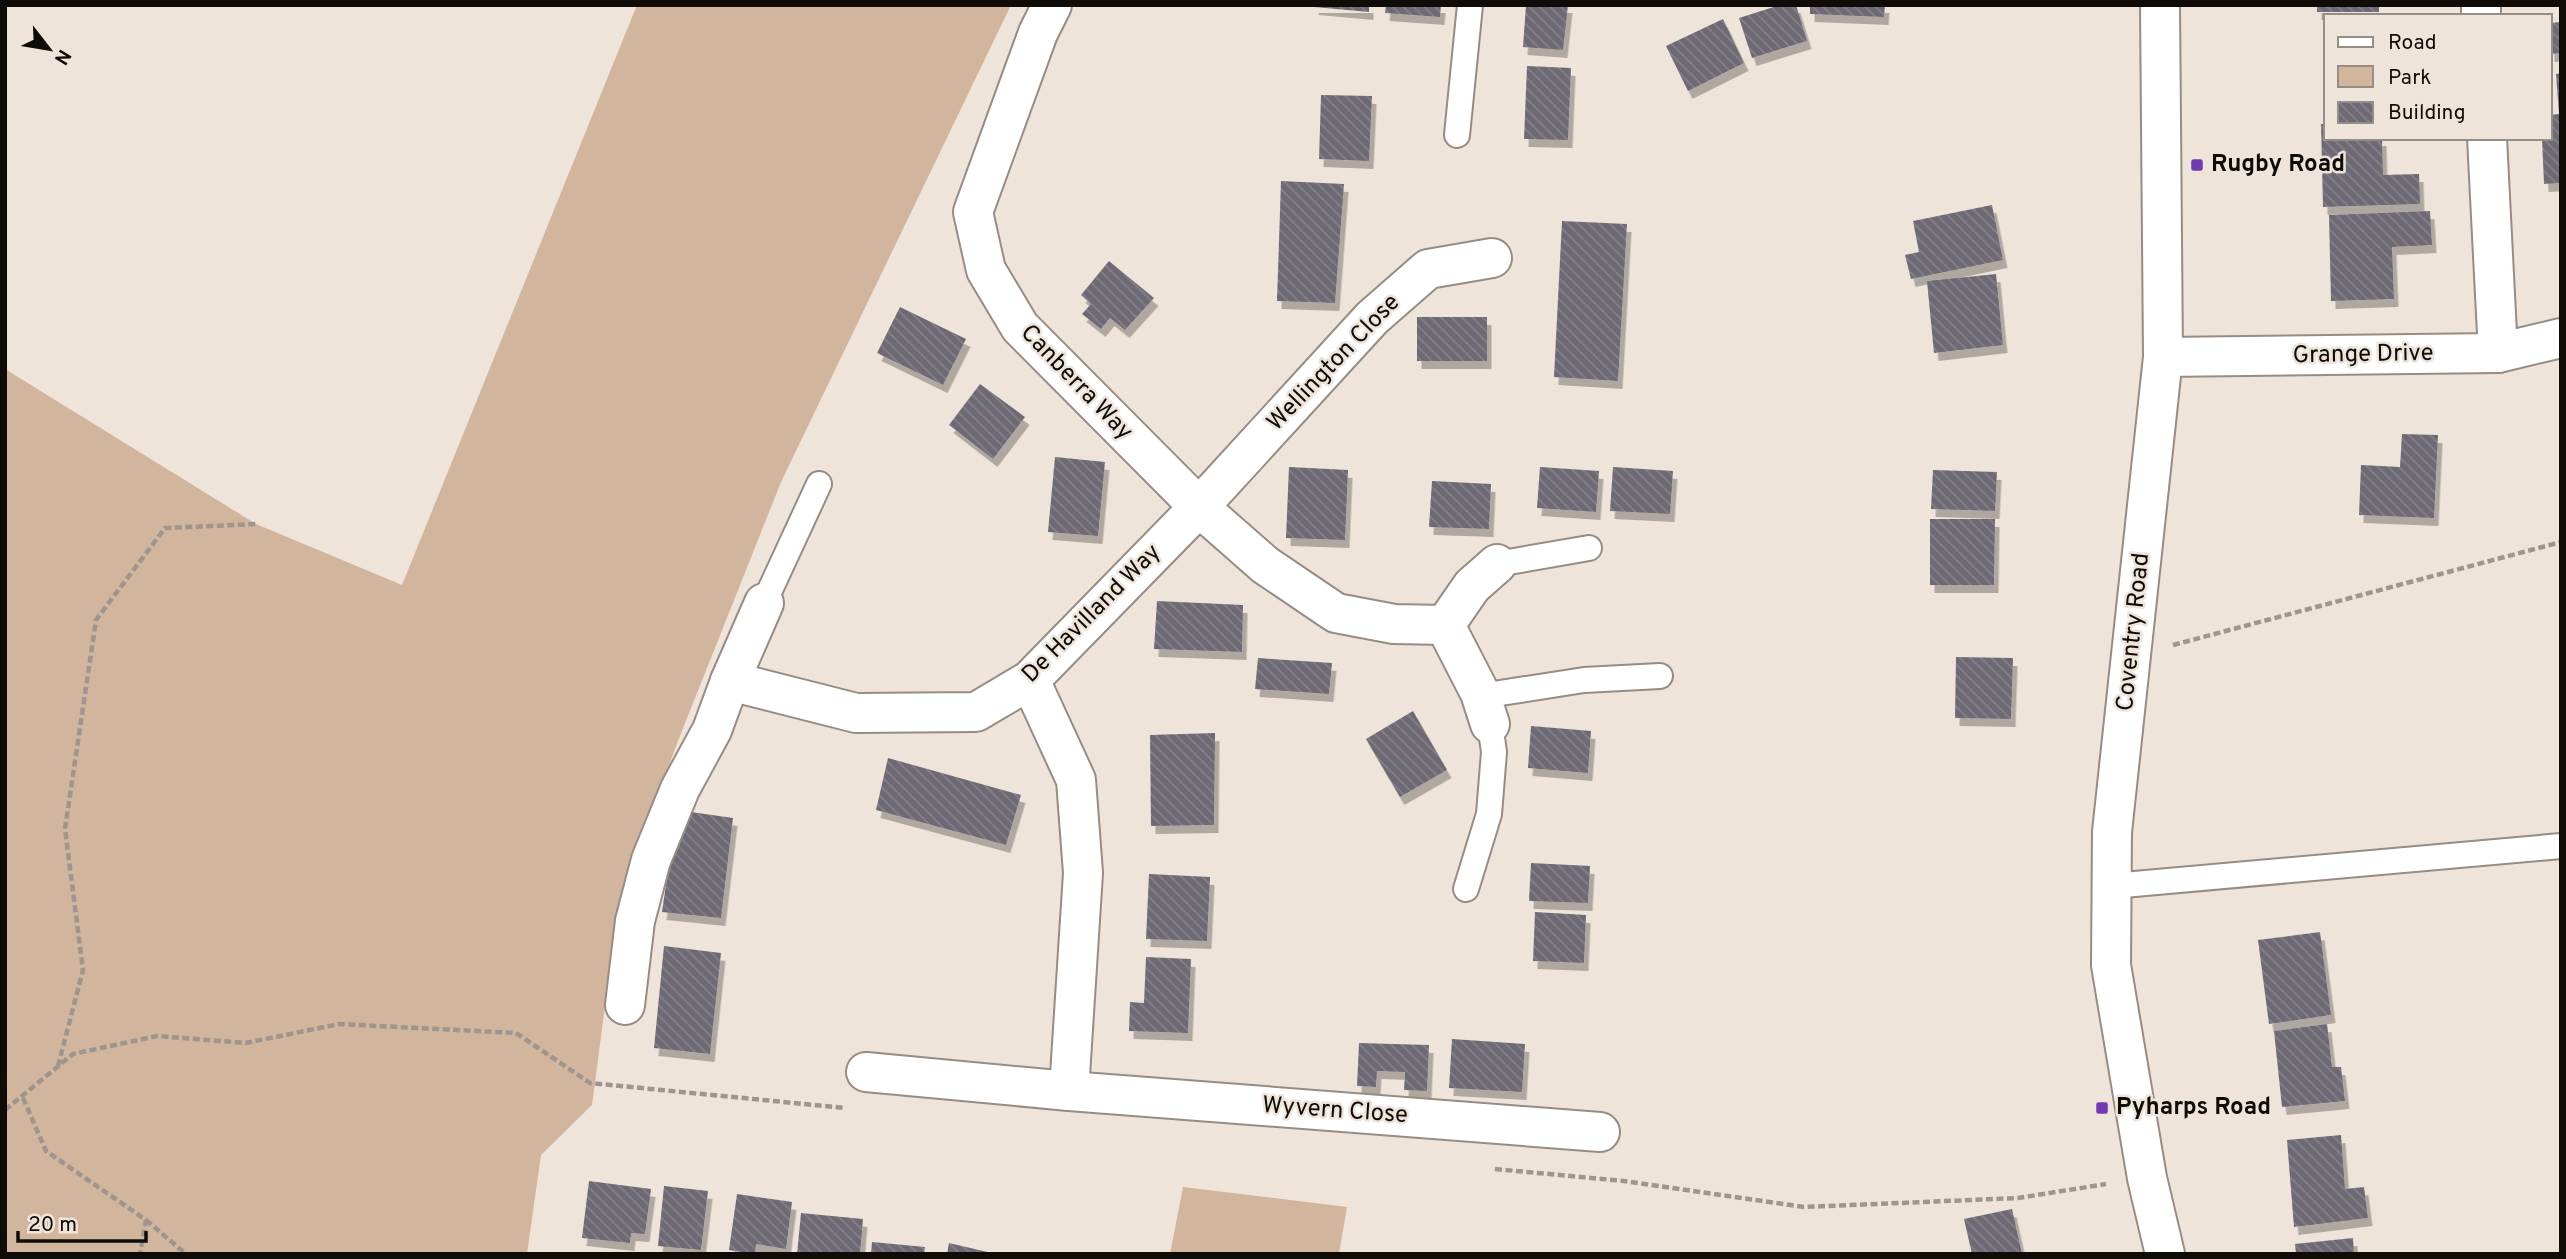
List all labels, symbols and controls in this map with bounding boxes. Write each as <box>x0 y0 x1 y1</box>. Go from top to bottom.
north arrow <box>14 14 84 84</box>
legend <box>2324 14 2552 140</box>
text: Road <box>2388 30 2437 57</box>
text: N <box>48 45 76 69</box>
text: Park <box>2388 65 2431 92</box>
text: Building <box>2388 100 2466 127</box>
place label: Rugby Road <box>2211 150 2345 180</box>
marker: Rugby Road <box>2189 157 2205 173</box>
street label: Wellington Close <box>1261 288 1407 438</box>
street label: Canberra Way <box>1013 319 1139 447</box>
street label: Grange Drive <box>2292 339 2434 371</box>
street label: De Havilland Way <box>1016 538 1168 690</box>
street label: Coventry Road <box>2111 551 2157 713</box>
street label: Wyvern Close <box>1261 1091 1409 1131</box>
place label: Pyharps Road <box>2116 1093 2271 1123</box>
marker: Pyharps Road <box>2094 1100 2110 1116</box>
scale bar <box>18 1200 145 1244</box>
text: 20 m <box>28 1212 77 1239</box>

